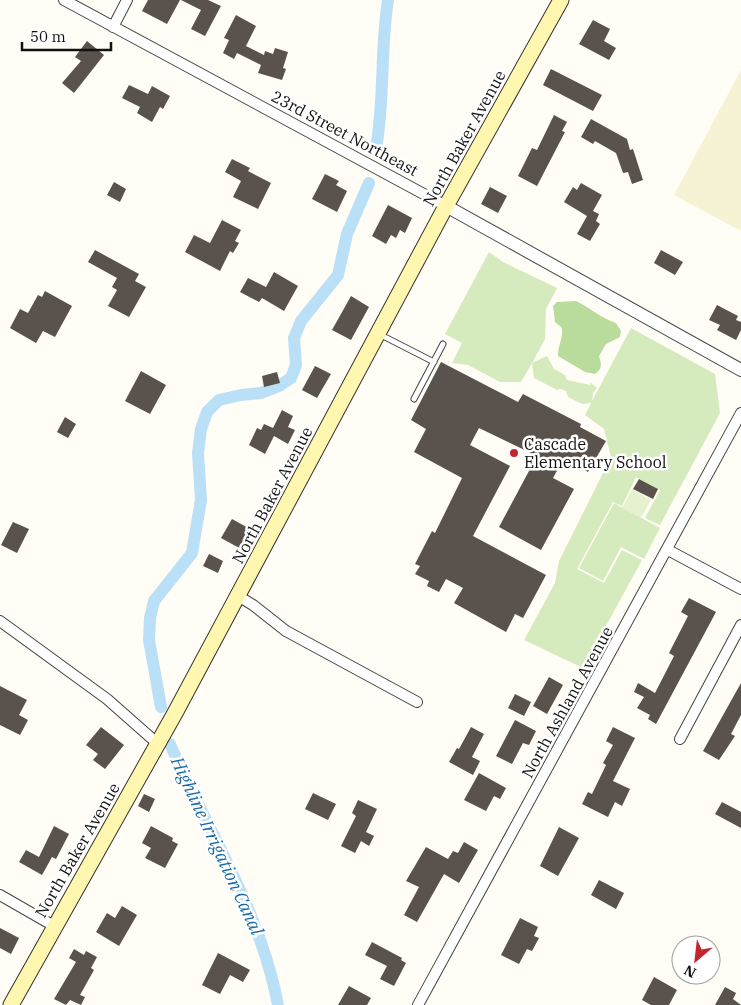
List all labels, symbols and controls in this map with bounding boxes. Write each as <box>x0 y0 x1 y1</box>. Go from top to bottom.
scale bar <box>22 20 111 52</box>
text: 50 m <box>30 27 66 46</box>
street label: North Baker Avenue <box>418 67 510 209</box>
street label: 23rd Street Northeast <box>268 86 422 180</box>
street label: North Baker Avenue <box>227 423 317 567</box>
place label: Cascade Elementary School <box>524 434 667 472</box>
marker: Cascade Elementary School <box>508 447 520 459</box>
street label: North Ashland Avenue <box>517 623 617 781</box>
water label: Highline Irrigation Canal <box>166 752 269 939</box>
street label: North Baker Avenue <box>30 779 124 921</box>
north arrow <box>671 935 721 985</box>
text: N <box>681 961 699 982</box>

